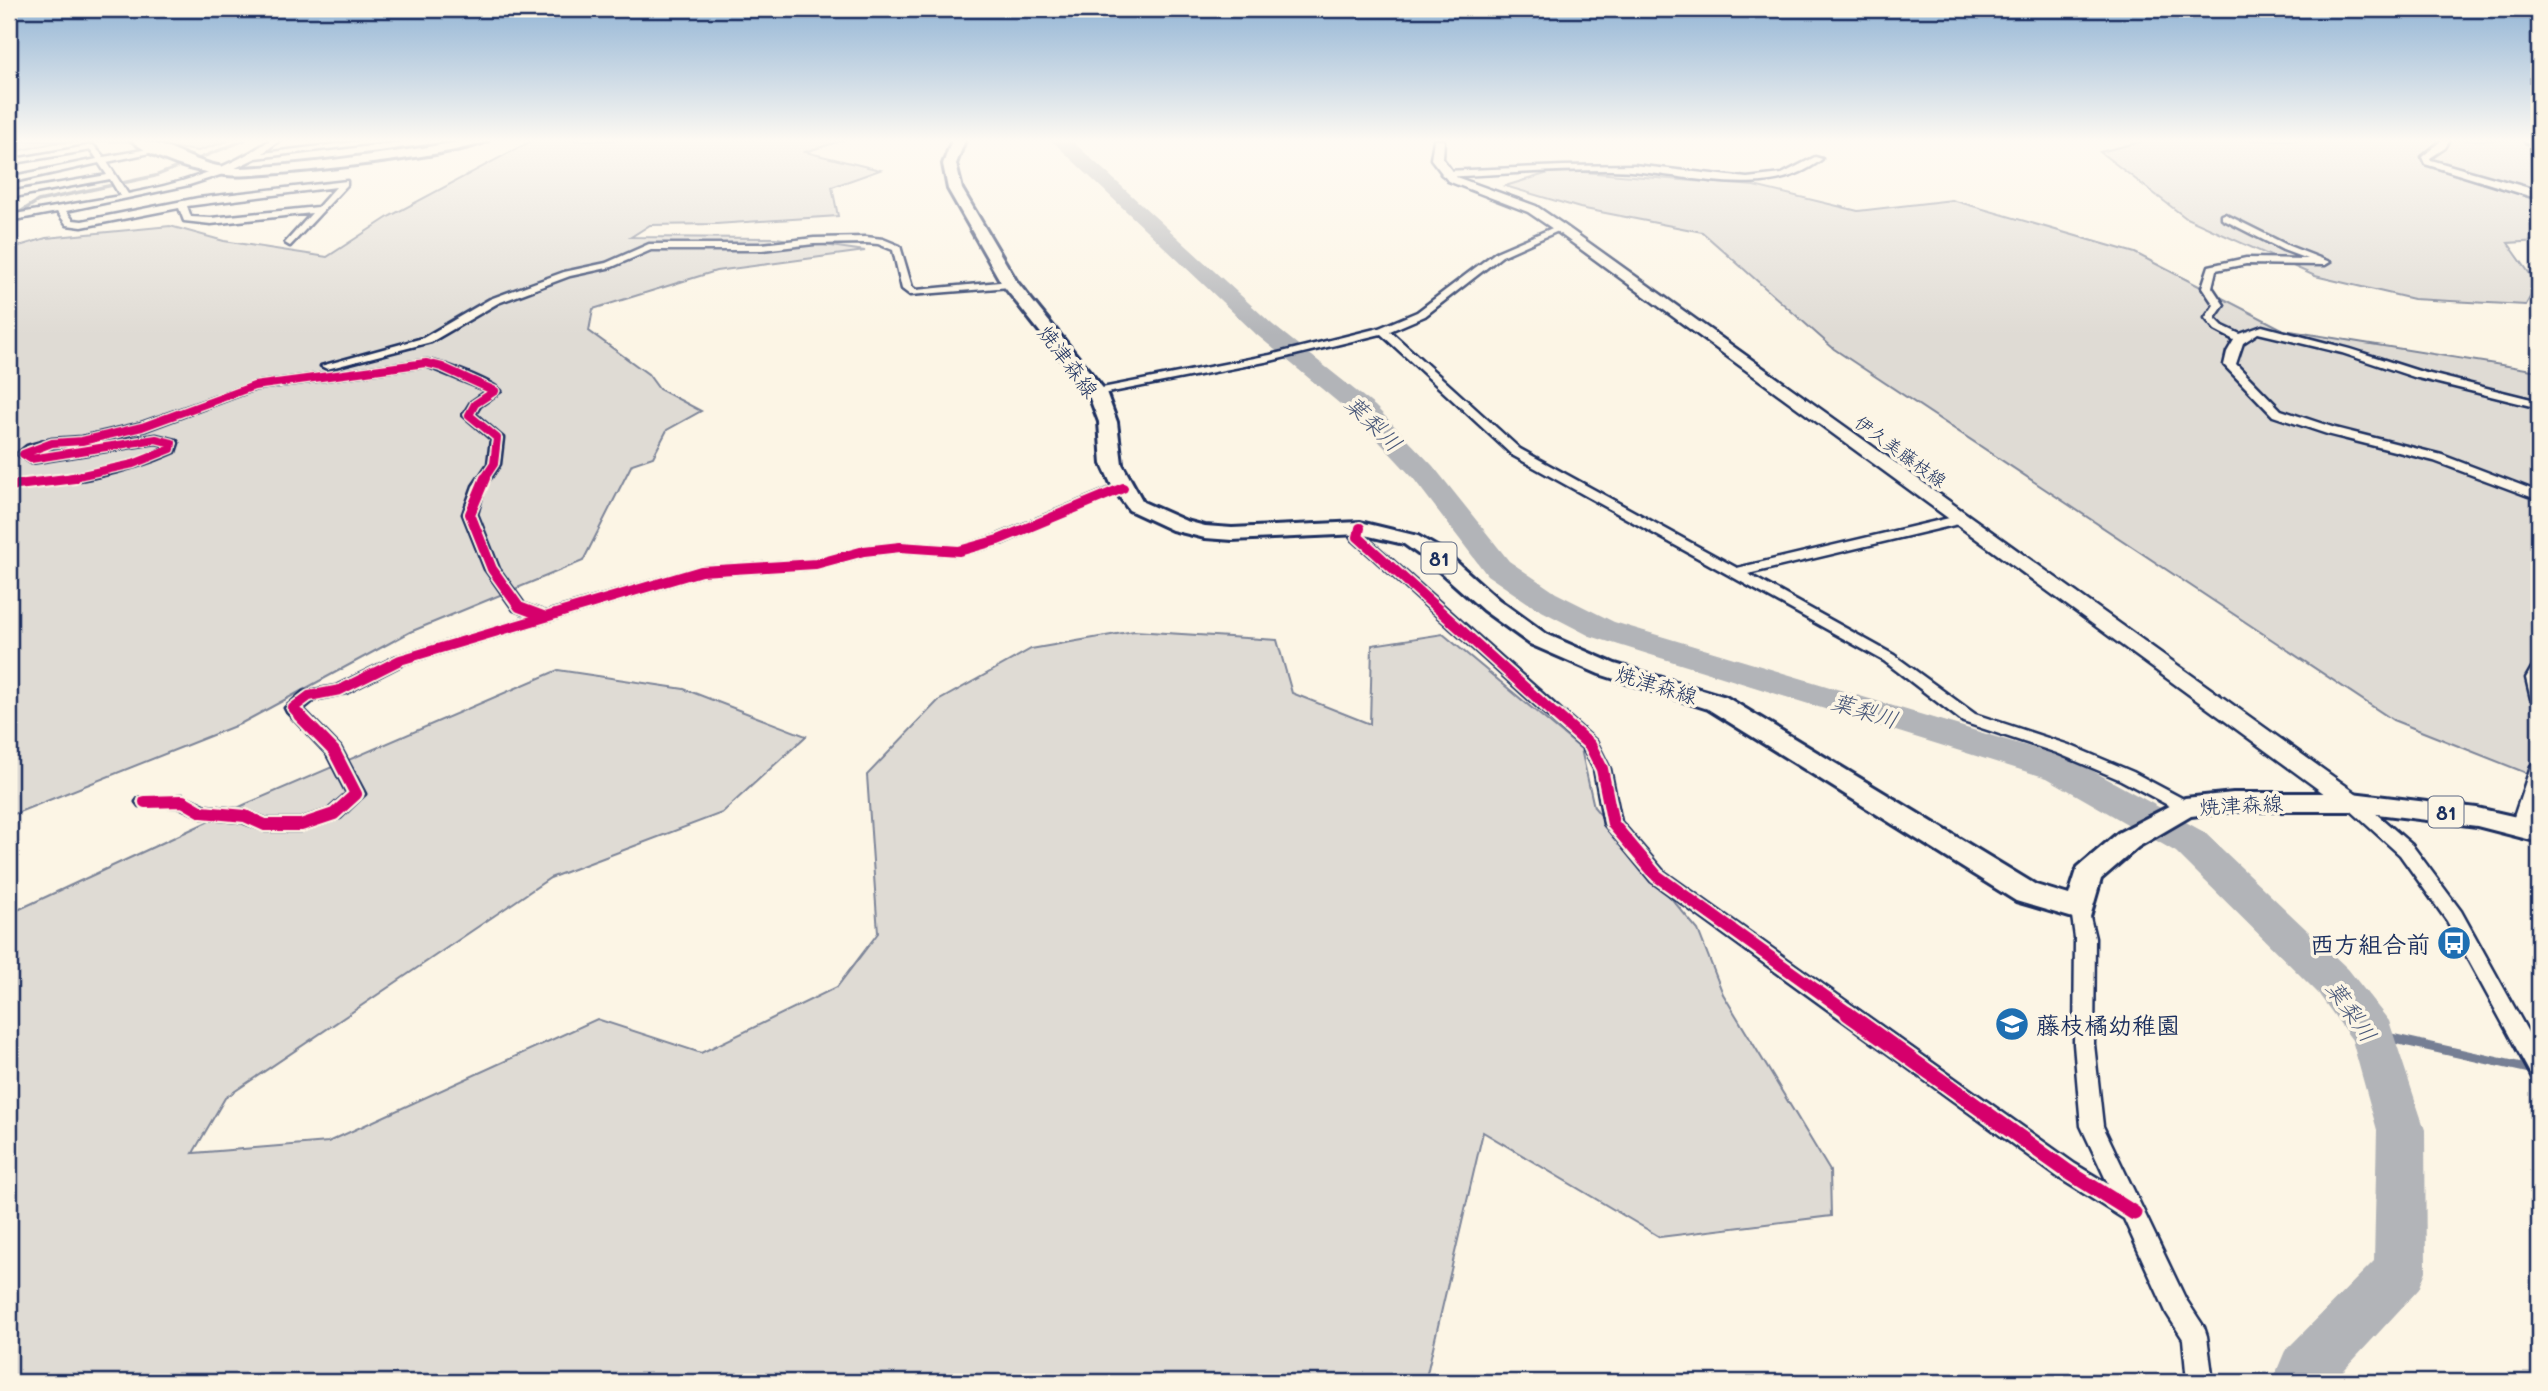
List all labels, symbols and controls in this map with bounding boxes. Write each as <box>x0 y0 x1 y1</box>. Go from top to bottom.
street label: 焼津森線 <box>1033 319 1105 403</box>
water label: 葉梨川 <box>1339 388 1409 458</box>
street label: 伊久美藤枝線 <box>1850 410 1952 492</box>
road number: 81 <box>1422 542 1456 573</box>
street label: 焼津森線 <box>1613 659 1701 709</box>
water label: 葉梨川 <box>1828 686 1902 734</box>
street label: 焼津森線 <box>2198 788 2284 820</box>
road number: 81 <box>2428 796 2464 828</box>
bus stop icon: 西方組合前 <box>2435 924 2473 962</box>
place label: 西方組合前 <box>2310 928 2430 959</box>
water label: 葉梨川 <box>2320 974 2384 1048</box>
school or university icon: 藤枝橘幼稚園 <box>1993 1005 2031 1043</box>
place label: 藤枝橘幼稚園 <box>2036 1009 2180 1040</box>

